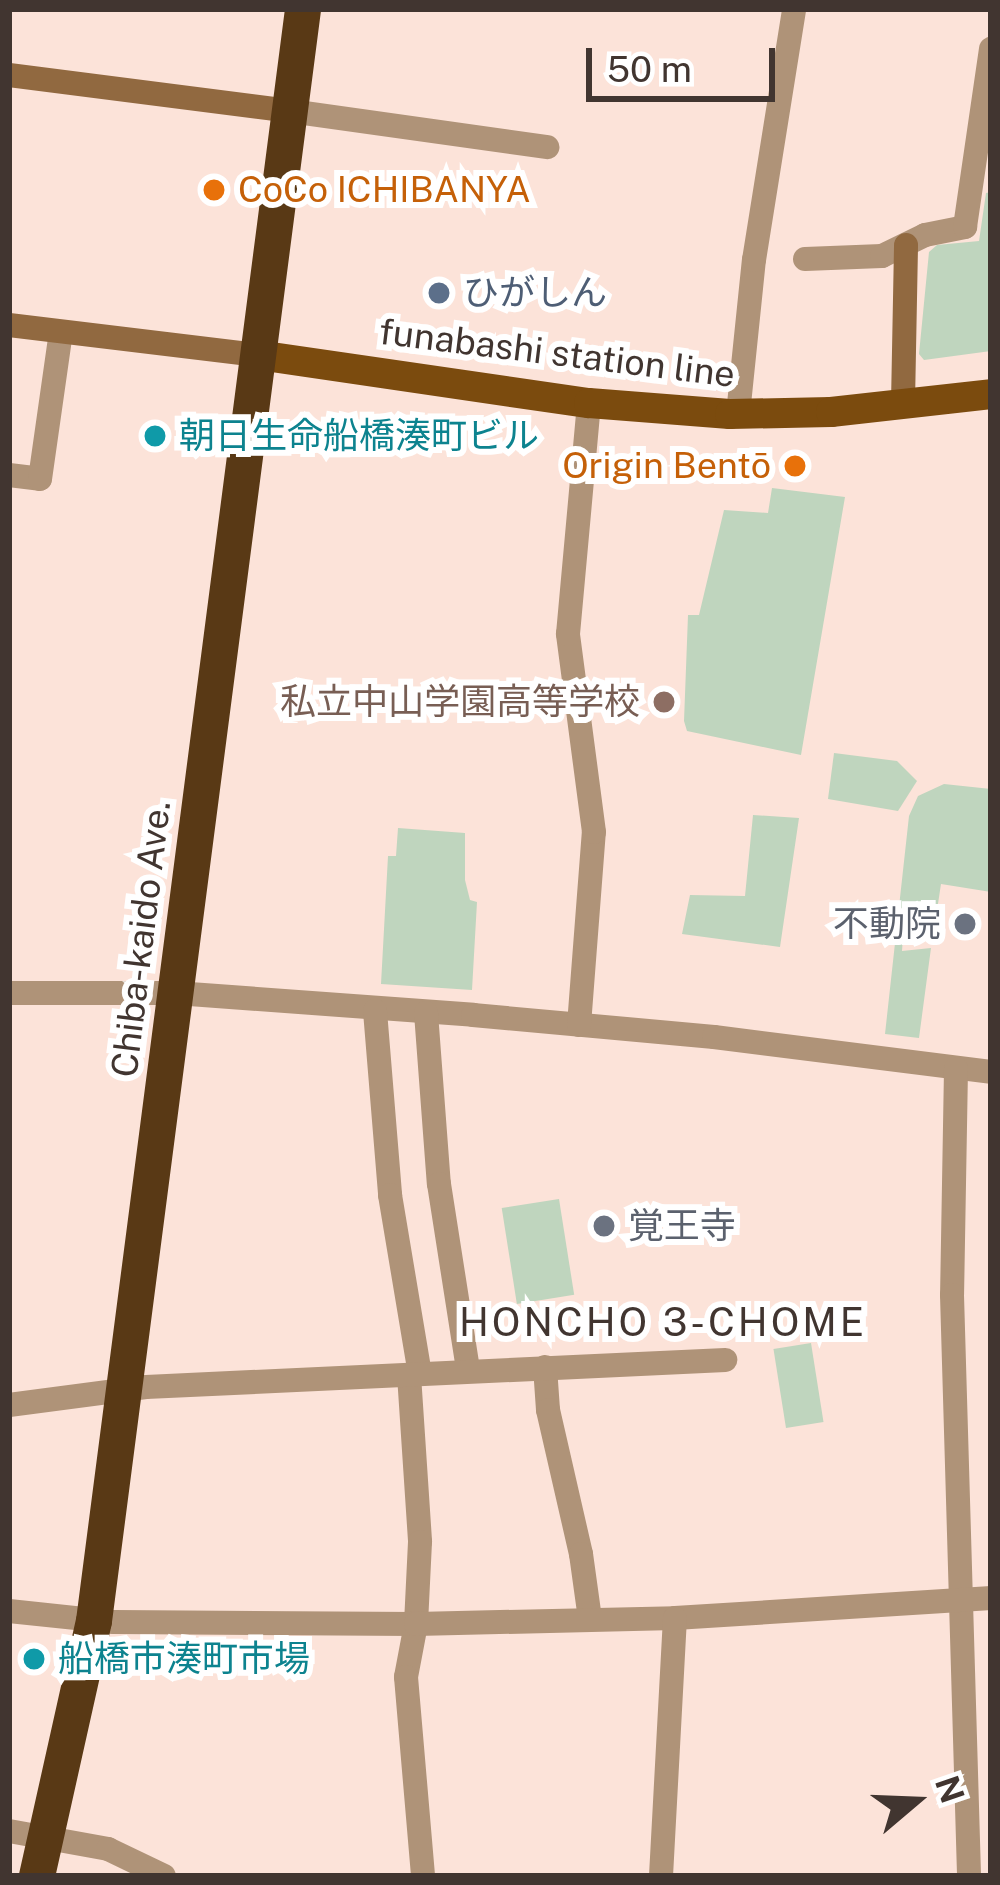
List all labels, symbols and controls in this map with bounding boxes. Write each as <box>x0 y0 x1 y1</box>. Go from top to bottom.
scale bar <box>592 24 781 98</box>
text: 50 m <box>607 48 692 90</box>
place label: CoCo ICHIBANYA <box>238 168 531 212</box>
marker: CoCo ICHIBANYA <box>201 177 227 203</box>
place label: ひがしん <box>463 271 607 315</box>
marker: ひがしん <box>426 280 452 306</box>
street label: funabashi station line <box>377 310 737 396</box>
place label: 朝日生命船橋湊町ビル <box>179 414 539 458</box>
marker: 朝日生命船橋湊町ビル <box>142 423 168 449</box>
place label: Origin Bentō <box>562 444 771 488</box>
marker: Origin Bentō <box>782 453 808 479</box>
place label: 私立中山学園高等学校 <box>280 680 640 724</box>
marker: 私立中山学園高等学校 <box>651 689 677 715</box>
street label: Chiba-kaido Ave. <box>103 798 179 1080</box>
place label: 不動院 <box>833 902 941 946</box>
marker: 不動院 <box>952 911 978 937</box>
place label: 覚王寺 <box>628 1204 736 1248</box>
marker: 覚王寺 <box>591 1213 617 1239</box>
district label: HONCHO 3-CHOME <box>459 1299 867 1345</box>
place label: 船橋市湊町市場 <box>58 1637 310 1681</box>
marker: 船橋市湊町市場 <box>21 1646 47 1672</box>
north arrow <box>856 1741 976 1861</box>
text: N <box>928 1771 972 1808</box>

